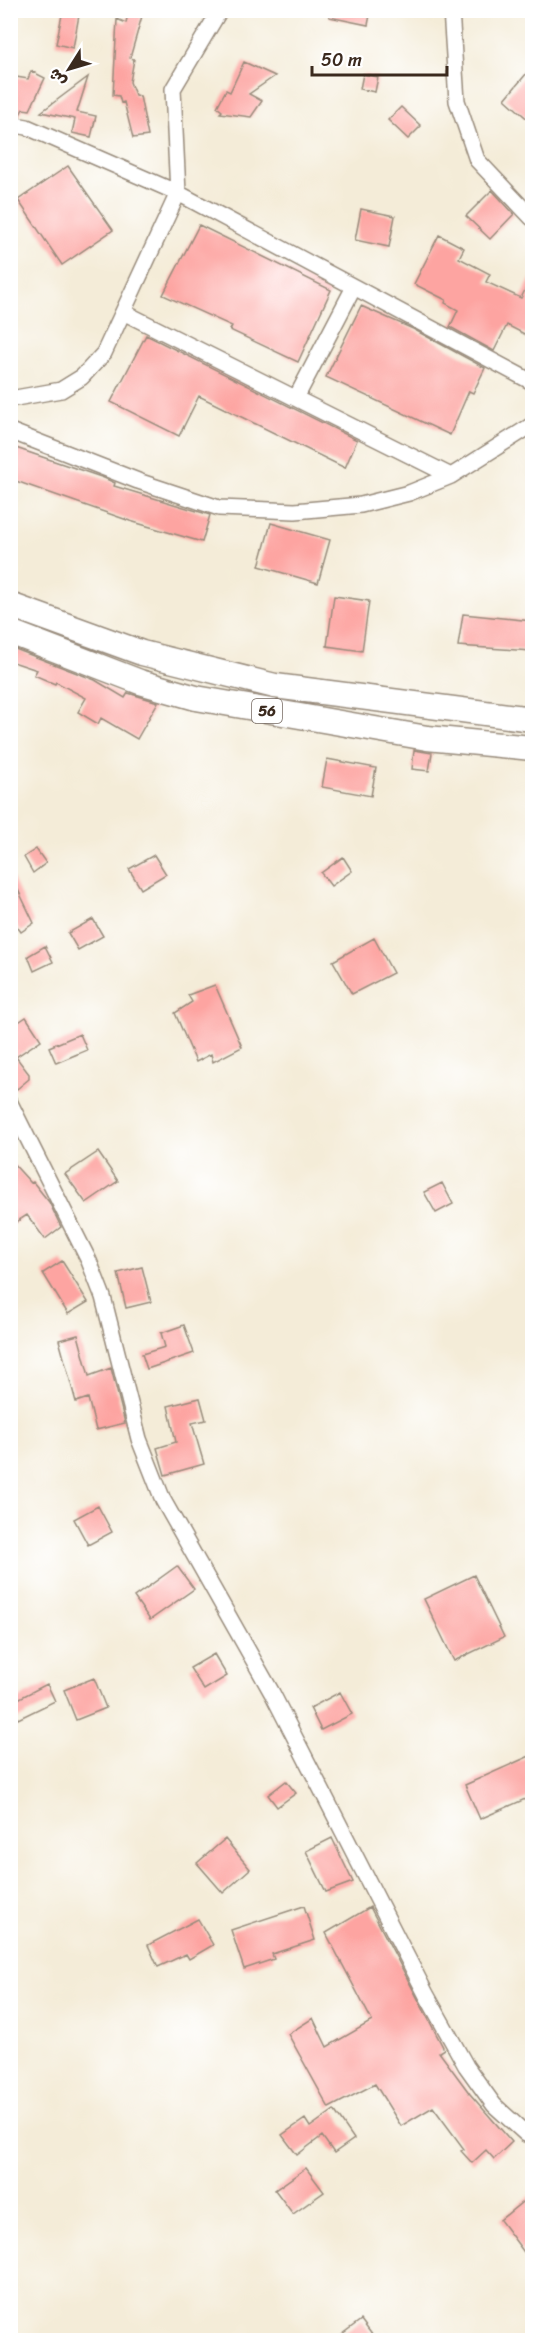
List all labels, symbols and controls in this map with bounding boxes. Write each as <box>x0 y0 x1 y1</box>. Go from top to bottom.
north arrow <box>39 39 99 99</box>
scale bar <box>312 39 447 77</box>
text: 50 m <box>321 44 362 76</box>
text: ش <box>41 62 74 93</box>
road number: 56 <box>252 699 282 723</box>

